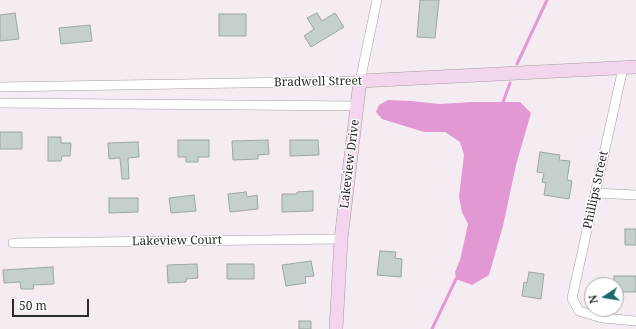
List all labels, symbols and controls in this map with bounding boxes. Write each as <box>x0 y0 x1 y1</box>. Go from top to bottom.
street label: Bradwell Street <box>274 74 362 90</box>
street label: Lakeview Drive <box>337 119 363 209</box>
street label: Phillips Street <box>581 150 611 230</box>
street label: Lakeview Court <box>132 233 222 249</box>
north arrow <box>584 277 624 317</box>
scale bar <box>14 291 91 317</box>
text: N <box>585 294 601 305</box>
text: 50 m <box>19 297 47 314</box>

